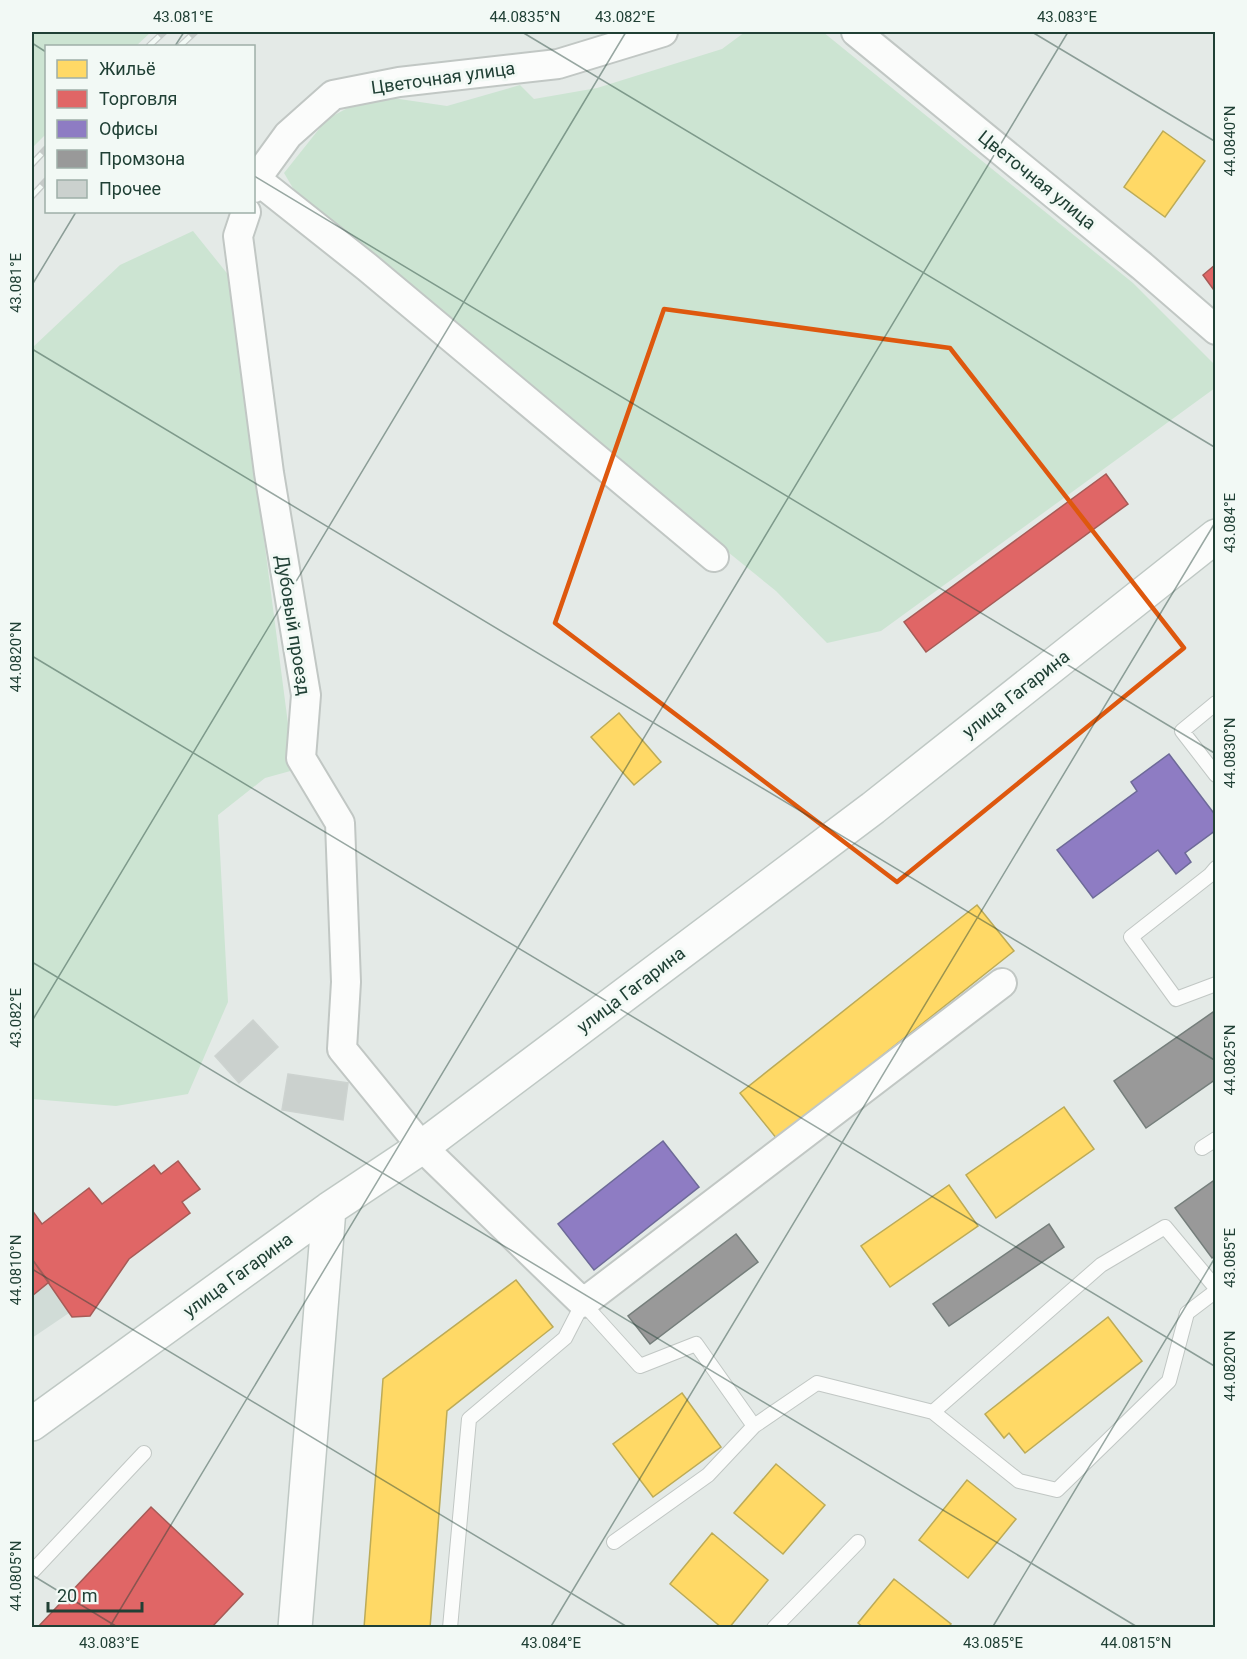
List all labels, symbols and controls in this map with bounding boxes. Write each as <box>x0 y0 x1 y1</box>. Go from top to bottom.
text: 43.081°E <box>153 8 214 26</box>
text: 44.0835°N <box>490 8 560 26</box>
text: 43.082°E <box>595 8 656 26</box>
text: 43.083°E <box>1037 8 1098 26</box>
legend <box>45 45 255 213</box>
street label: Цветочная улица <box>370 57 516 98</box>
text: Жильё <box>99 58 155 79</box>
text: Торговля <box>99 88 177 109</box>
text: 44.0840°N <box>1221 106 1239 176</box>
text: Офисы <box>99 118 158 139</box>
street label: Цветочная улица <box>974 126 1100 233</box>
text: Промзона <box>99 148 185 169</box>
text: Прочее <box>99 178 161 199</box>
text: 43.081°E <box>7 252 25 313</box>
text: 43.084°E <box>1221 492 1239 553</box>
street label: Дубовый проезд <box>272 553 315 697</box>
text: 44.0820°N <box>7 622 25 692</box>
street label: улица Гагарина <box>958 645 1073 742</box>
text: 44.0830°N <box>1221 718 1239 788</box>
street label: улица Гагарина <box>573 942 689 1037</box>
text: 43.082°E <box>7 987 25 1048</box>
text: 44.0825°N <box>1221 1025 1239 1095</box>
text: 43.085°E <box>1221 1227 1239 1288</box>
street label: улица Гагарина <box>179 1228 296 1321</box>
text: 44.0810°N <box>7 1235 25 1305</box>
text: 44.0820°N <box>1221 1331 1239 1401</box>
text: 44.0805°N <box>7 1541 25 1611</box>
scale bar <box>48 1575 142 1613</box>
text: 20 m <box>57 1585 97 1606</box>
text: 43.083°E <box>79 1634 140 1652</box>
text: 43.084°E <box>521 1634 582 1652</box>
text: 43.085°E <box>963 1634 1024 1652</box>
text: 44.0815°N <box>1101 1634 1171 1652</box>

